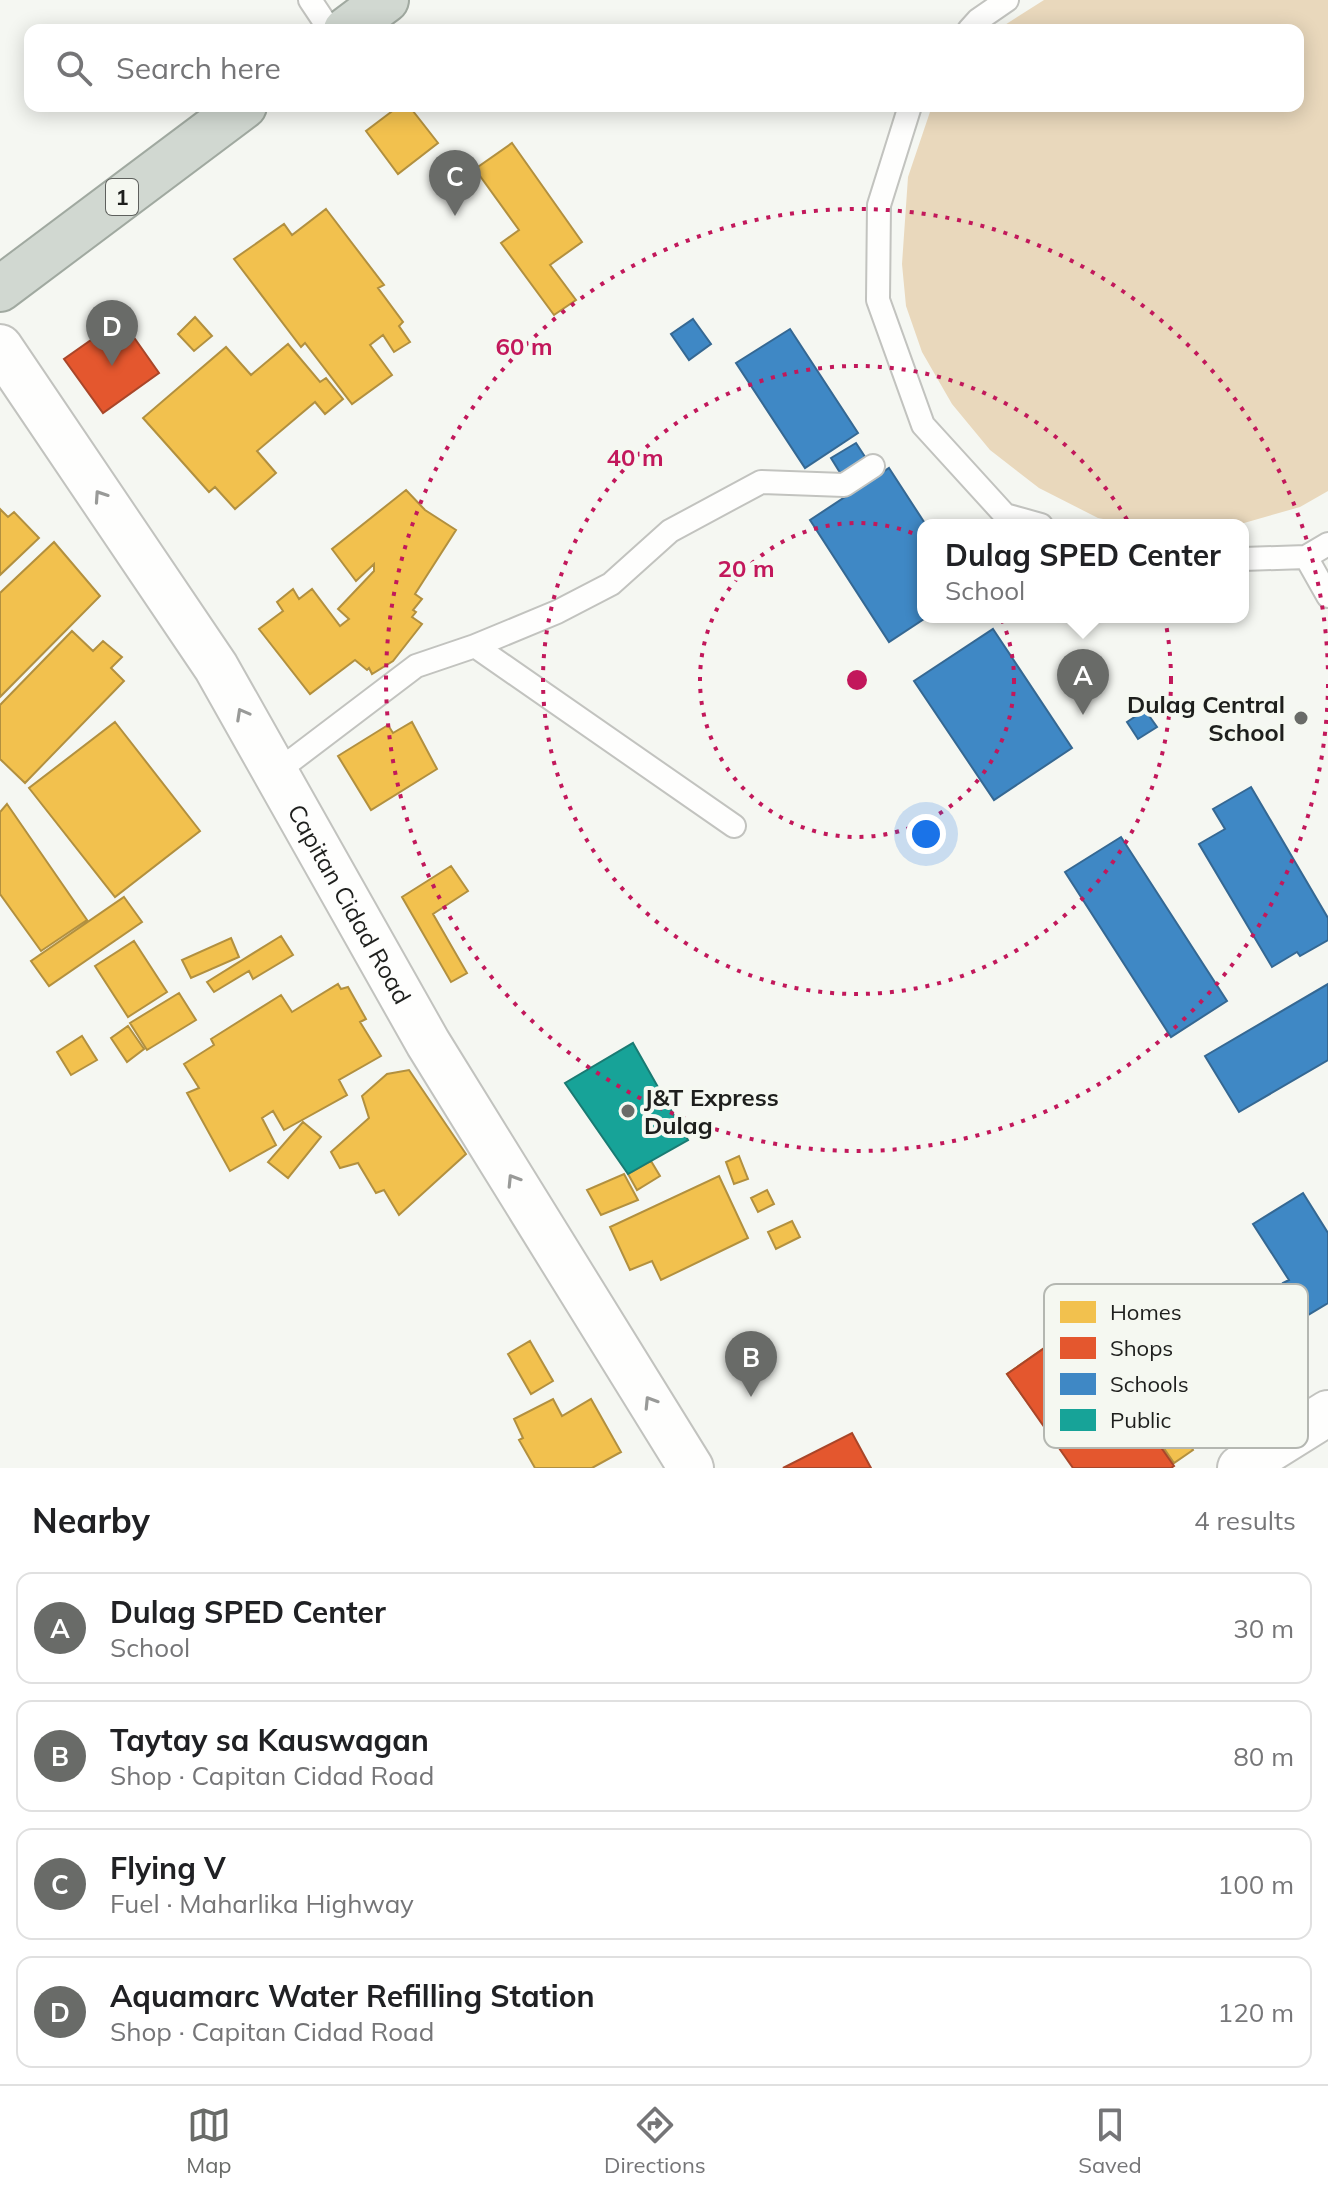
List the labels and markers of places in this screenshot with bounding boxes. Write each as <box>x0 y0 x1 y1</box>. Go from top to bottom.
pin: C <box>429 150 481 216</box>
pin: D <box>86 300 138 366</box>
pin: A <box>1057 649 1109 715</box>
centre of rings <box>843 666 871 694</box>
place label: Dulag Central School <box>1127 689 1285 747</box>
marker: Dulag Central School <box>1292 709 1310 727</box>
place label: J&T Express Dulag <box>644 1082 779 1140</box>
marker: J&T Express Dulag <box>619 1102 637 1120</box>
pin: B <box>725 1331 777 1397</box>

